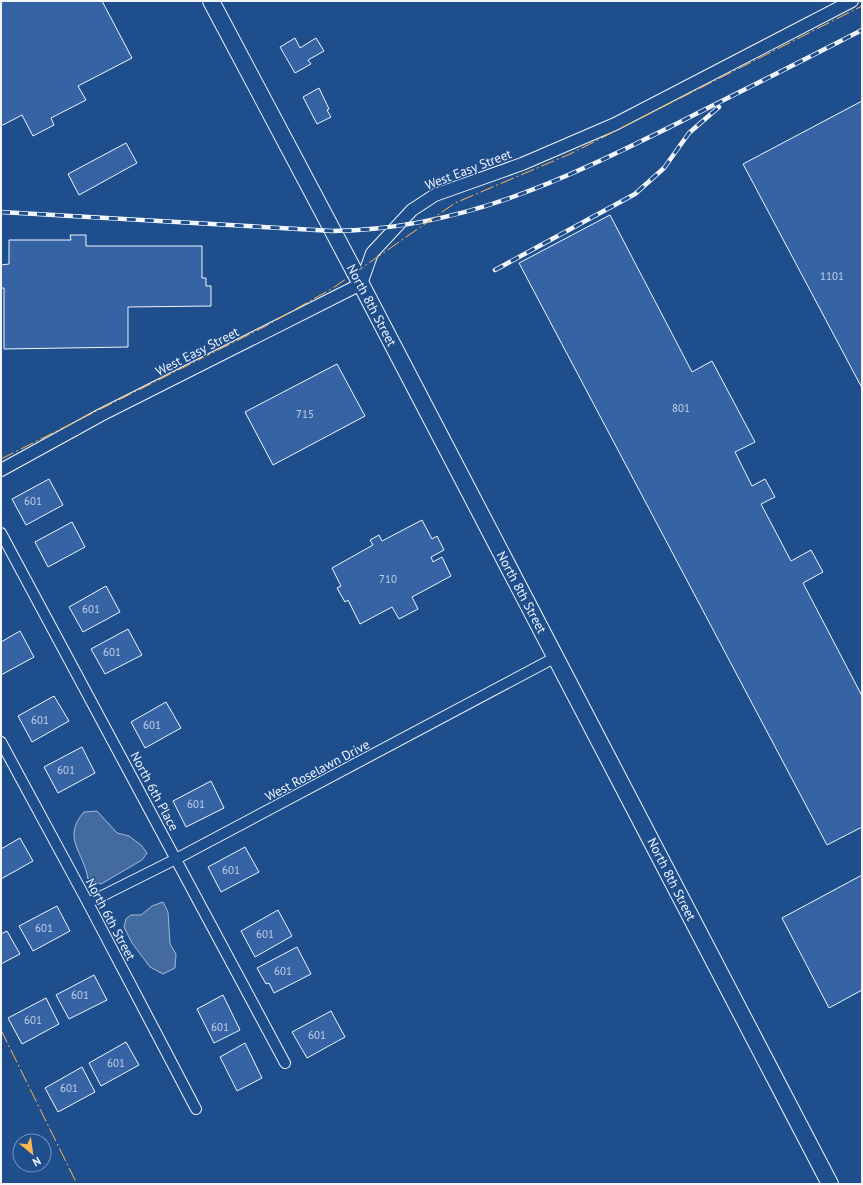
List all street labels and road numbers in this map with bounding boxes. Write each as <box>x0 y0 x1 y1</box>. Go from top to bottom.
street label: West Easy Street <box>423 145 514 194</box>
street label: North 8th Street <box>343 261 401 350</box>
street label: West Easy Street <box>153 323 242 380</box>
street label: North 8th Street <box>493 548 551 637</box>
street label: West Roselawn Drive <box>262 736 372 805</box>
street label: North 6th Place <box>127 749 183 834</box>
street label: North 8th Street <box>643 835 700 924</box>
street label: North 6th Street <box>82 875 140 964</box>

